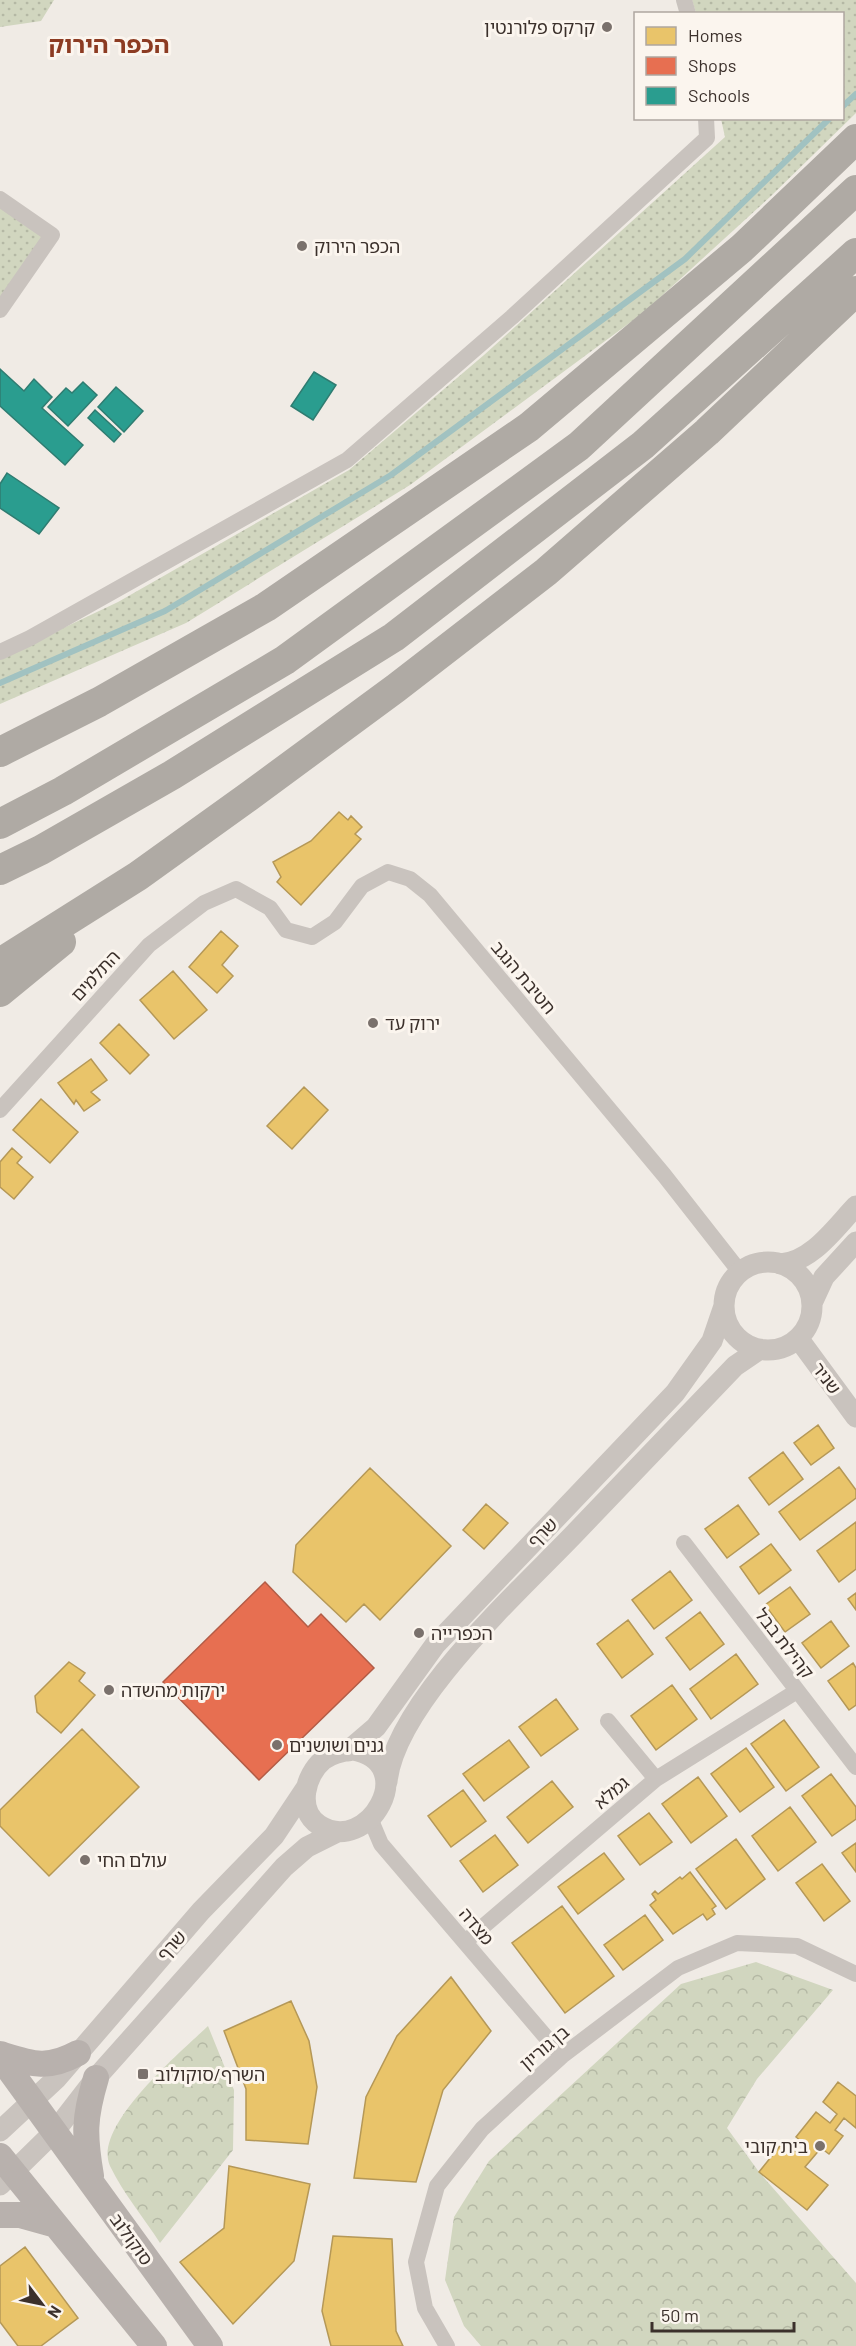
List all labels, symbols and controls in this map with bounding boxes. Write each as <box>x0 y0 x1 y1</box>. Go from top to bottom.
legend <box>634 12 844 120</box>
place label: קרקס פלורנטין <box>484 16 595 38</box>
marker: קרקס פלורנטין <box>600 20 614 34</box>
text: Homes <box>688 24 742 46</box>
district label: הכפר הירוק <box>49 29 169 58</box>
text: Shops <box>688 54 737 76</box>
text: Schools <box>688 84 750 106</box>
place label: הכפר הירוק <box>314 235 400 257</box>
marker: הכפר הירוק <box>295 239 309 253</box>
street label: חטיבת הנגב <box>487 936 561 1018</box>
street label: התלמים <box>66 945 124 1005</box>
place label: ירוק עד <box>385 1012 440 1034</box>
marker: ירוק עד <box>366 1016 380 1030</box>
street label: שניר <box>808 1358 846 1398</box>
street label: שרף <box>523 1512 561 1552</box>
street label: קהילת בבל <box>751 1603 819 1683</box>
place label: הכפרייה <box>431 1622 493 1644</box>
marker: הכפרייה <box>412 1626 426 1640</box>
place label: ירקות מהשדה <box>121 1679 225 1701</box>
marker: ירקות מהשדה <box>102 1683 116 1697</box>
place label: גנים ושושנים <box>289 1734 384 1756</box>
marker: גנים ושושנים <box>270 1738 284 1752</box>
street label: גמלא <box>589 1771 633 1813</box>
place label: עולם החי <box>97 1849 167 1871</box>
marker: עולם החי <box>78 1853 92 1867</box>
street label: מצדה <box>455 1903 499 1949</box>
street label: שרף <box>152 1925 190 1965</box>
street label: בן גוריון <box>515 2020 573 2074</box>
place label: השרף/סוקולוב <box>155 2063 265 2085</box>
marker: השרף/סוקולוב <box>136 2067 150 2081</box>
place label: בית קובי <box>745 2135 808 2157</box>
marker: בית קובי <box>813 2139 827 2153</box>
street label: סוקולוב <box>106 2209 158 2269</box>
north arrow <box>12 2274 72 2334</box>
scale bar <box>652 2295 794 2333</box>
text: N <box>44 2303 66 2322</box>
text: 50 m <box>661 2304 699 2326</box>

